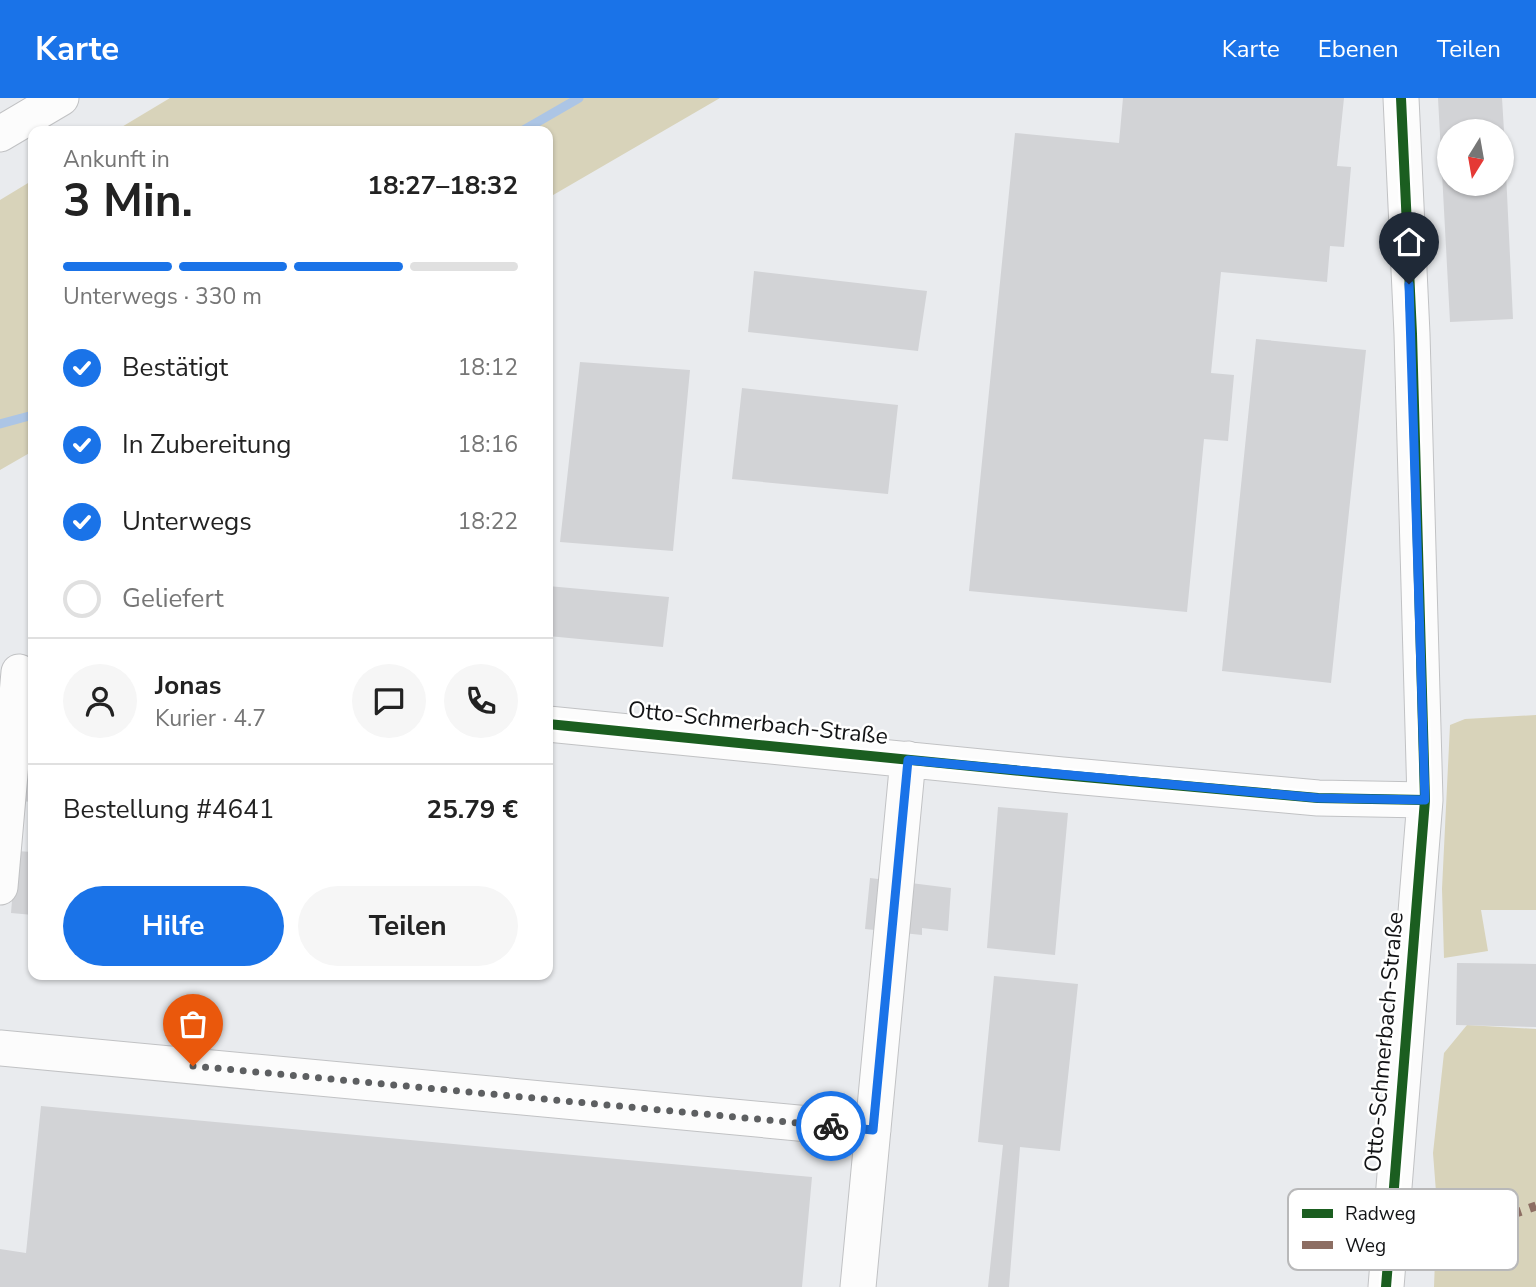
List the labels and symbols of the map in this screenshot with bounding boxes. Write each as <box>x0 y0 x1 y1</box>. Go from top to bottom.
north arrow <box>1437 119 1514 196</box>
pin <box>1379 212 1439 284</box>
street label: Otto-Schmerbach-Straße <box>626 694 890 752</box>
street label: Otto-Schmerbach-Straße <box>1357 911 1411 1173</box>
pin <box>163 994 223 1066</box>
courier <box>796 1091 866 1161</box>
legend <box>1288 1189 1518 1270</box>
text: Radweg <box>1345 1201 1416 1227</box>
text: Weg <box>1345 1233 1386 1259</box>

